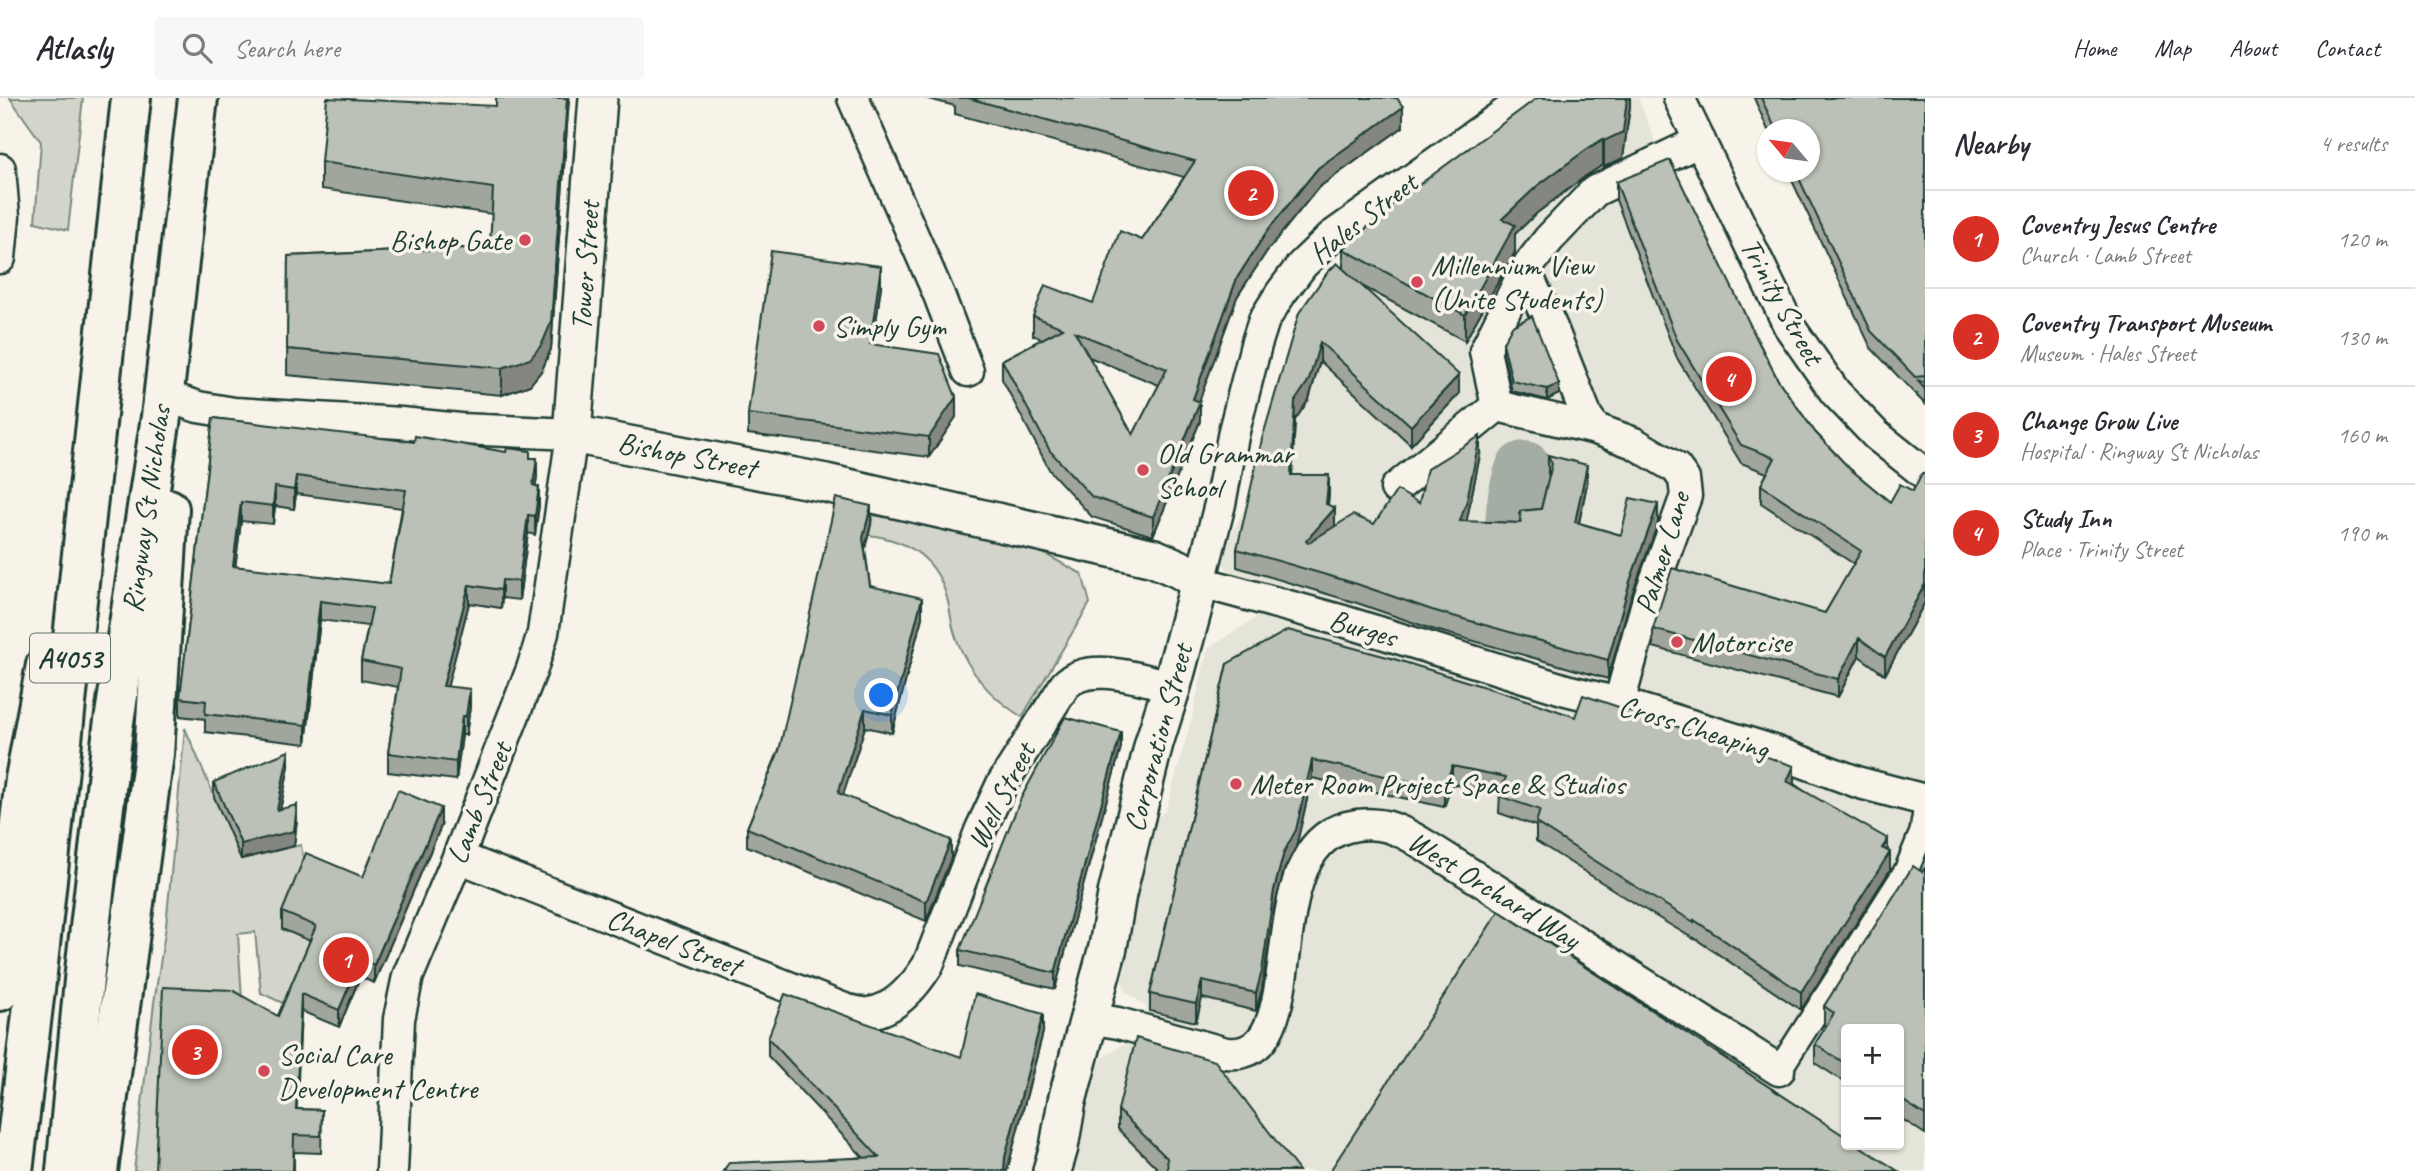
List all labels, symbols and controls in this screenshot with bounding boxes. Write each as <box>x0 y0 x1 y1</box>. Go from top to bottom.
search box <box>154 17 644 80</box>
text: Atlasly <box>35 27 112 69</box>
icon: search <box>178 29 216 67</box>
text: Search here <box>234 32 340 65</box>
text: Home <box>2073 33 2116 63</box>
text: Map <box>2154 33 2191 63</box>
text: About <box>2229 33 2277 63</box>
text: Contact <box>2315 33 2380 63</box>
north arrow <box>1757 119 1820 182</box>
text: Nearby <box>1953 125 2029 163</box>
text: 4 results <box>2320 129 2387 158</box>
street label: Hales Street <box>1301 162 1427 272</box>
pin: 2 <box>1228 167 1274 219</box>
street label: Tower Street <box>562 197 609 332</box>
text: Coventry Jesus Centre <box>2020 208 2215 241</box>
place label: Bishop Gate <box>390 221 513 259</box>
text: 1 <box>1971 225 1981 254</box>
text: 120 m <box>2338 225 2387 254</box>
street label: Trinity Street <box>1732 231 1834 374</box>
marker: Bishop Gate <box>517 232 533 248</box>
text: Church · Lamb Street <box>2020 241 2191 270</box>
place label: Millennium View (Unite Students) <box>1431 246 1604 318</box>
marker: Millennium View (Unite Students) <box>1409 274 1425 290</box>
text: Coventry Transport Museum <box>2020 306 2271 339</box>
place label: Simply Gym <box>833 307 947 345</box>
marker: Simply Gym <box>811 318 827 334</box>
text: 2 <box>1971 323 1981 352</box>
text: 130 m <box>2338 323 2387 352</box>
text: Museum · Hales Street <box>2020 339 2196 368</box>
pin: 4 <box>1706 353 1752 405</box>
street label: Ringway St Nicholas <box>113 400 180 615</box>
text: Change Grow Live <box>2020 404 2177 437</box>
text: 3 <box>1971 421 1981 450</box>
text: 160 m <box>2338 421 2387 450</box>
street label: Bishop Street <box>615 423 763 488</box>
place label: Old Grammar School <box>1157 434 1295 506</box>
text: Hospital · Ringway St Nicholas <box>2020 437 2258 466</box>
marker: Old Grammar School <box>1135 462 1151 478</box>
street label: Palmer Lane <box>1625 485 1699 619</box>
text: Study Inn <box>2020 502 2111 535</box>
text: 4 <box>1971 519 1981 548</box>
text: 190 m <box>2338 519 2387 548</box>
text: Place · Trinity Street <box>2020 535 2183 564</box>
street label: Burges <box>1325 600 1404 656</box>
place label: Motorcise <box>1691 623 1794 661</box>
road number: A4053 <box>30 634 110 682</box>
marker: Motorcise <box>1669 634 1685 650</box>
street label: Corporation Street <box>1115 637 1202 836</box>
your location <box>864 678 898 712</box>
street label: Cross Cheaping <box>1614 686 1775 768</box>
street label: Lamb Street <box>437 734 522 869</box>
street label: Well Street <box>958 734 1045 855</box>
place label: Meter Room Project Space & Studios <box>1250 765 1627 803</box>
marker: Meter Room Project Space & Studios <box>1228 776 1244 792</box>
street label: West Orchard Way <box>1401 822 1589 959</box>
street label: Chapel Street <box>602 899 750 986</box>
pin: 1 <box>323 934 369 986</box>
map controls <box>1841 1024 1904 1150</box>
button: + <box>1841 1024 1904 1087</box>
pin: 3 <box>172 1026 218 1078</box>
place label: Social Care Development Centre <box>278 1035 479 1107</box>
marker: Social Care Development Centre <box>256 1063 272 1079</box>
button: − <box>1841 1087 1904 1150</box>

